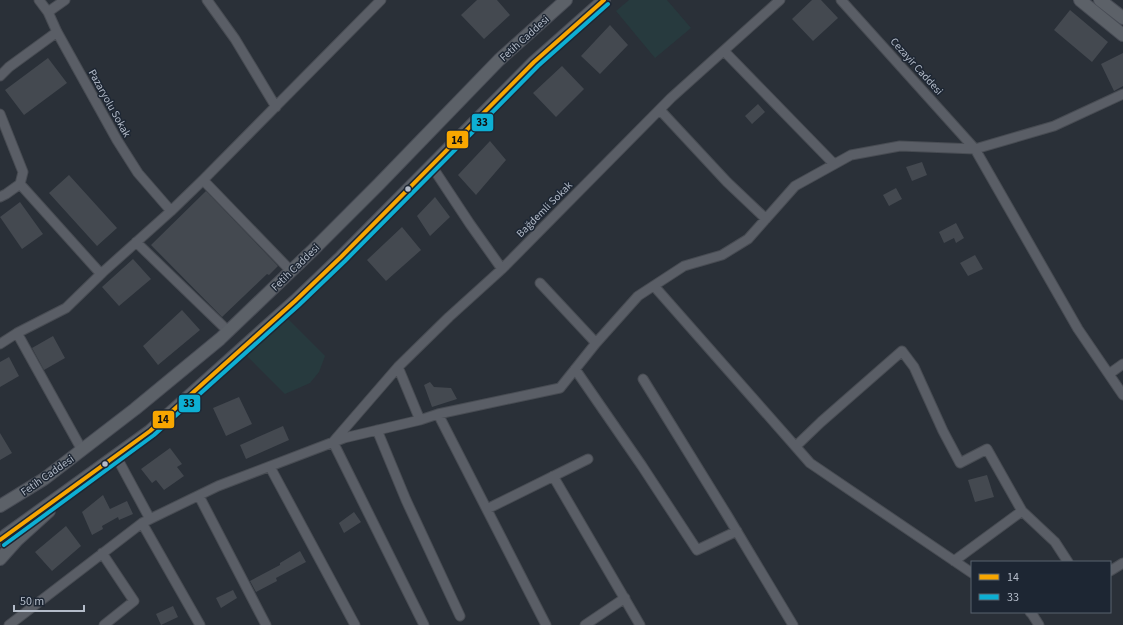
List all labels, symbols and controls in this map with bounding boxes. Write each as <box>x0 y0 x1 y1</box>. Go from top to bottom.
street label: Fetih Caddesi <box>496 12 552 65</box>
street label: Cezayir Caddesi <box>887 34 946 98</box>
street label: Pazaryolu Sokak <box>85 67 135 140</box>
line badge: 33 <box>471 113 494 132</box>
text: 33 <box>476 115 488 130</box>
line badge: 14 <box>446 130 469 149</box>
text: 14 <box>451 133 463 148</box>
street label: Bağdemli Sokak <box>513 178 576 241</box>
unlabelled marker <box>403 184 413 194</box>
street label: Fetih Caddesi <box>268 240 323 294</box>
line badge: 33 <box>178 394 201 413</box>
text: 33 <box>183 396 195 411</box>
line badge: 14 <box>152 410 175 429</box>
text: 14 <box>157 412 169 427</box>
street label: Fetih Caddesi <box>18 451 77 499</box>
unlabelled marker <box>100 459 110 469</box>
legend <box>971 561 1111 613</box>
text: 14 <box>1007 569 1019 586</box>
scale bar <box>14 587 84 613</box>
text: 33 <box>1007 589 1019 606</box>
text: 50 m <box>20 593 44 610</box>

